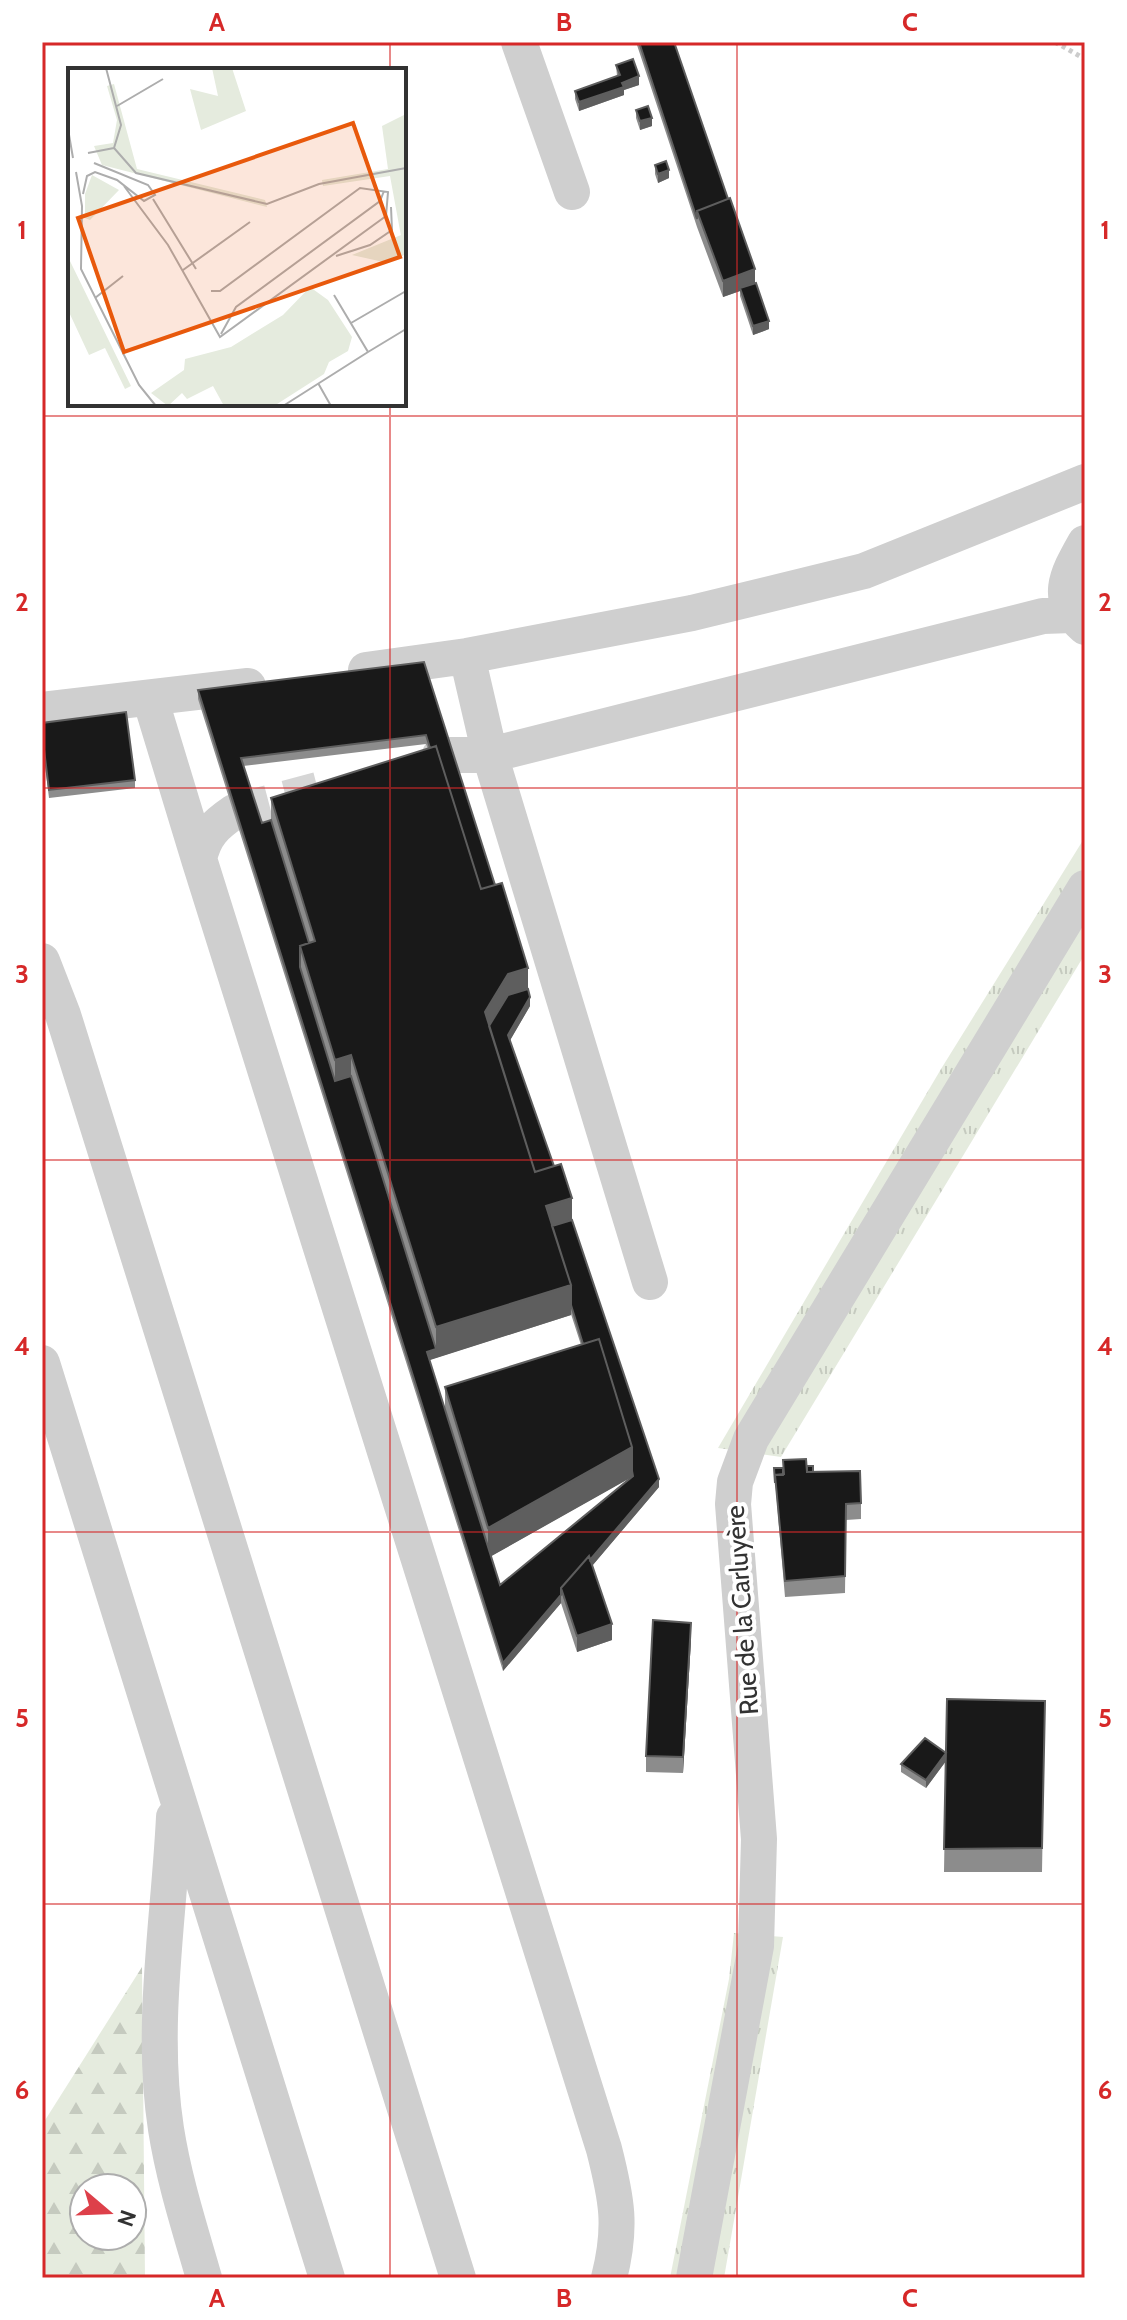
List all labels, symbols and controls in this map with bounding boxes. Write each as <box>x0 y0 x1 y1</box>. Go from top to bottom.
text: A <box>209 6 226 38</box>
text: B <box>556 6 572 38</box>
text: C <box>902 6 918 38</box>
inset map <box>68 68 406 406</box>
text: 1 <box>17 214 27 246</box>
text: 1 <box>1100 214 1110 246</box>
text: 2 <box>15 586 29 618</box>
text: 2 <box>1098 586 1112 618</box>
text: 3 <box>15 958 29 990</box>
text: 3 <box>1098 958 1112 990</box>
text: 4 <box>14 1330 30 1362</box>
text: 4 <box>1097 1330 1113 1362</box>
street label: Rue de la Carluyère <box>719 1504 765 1716</box>
text: 5 <box>15 1702 29 1734</box>
text: 5 <box>1098 1702 1112 1734</box>
text: 6 <box>15 2074 29 2106</box>
text: 6 <box>1098 2074 1112 2106</box>
north arrow <box>68 2172 148 2252</box>
text: N <box>111 2207 142 2230</box>
text: A <box>209 2282 226 2314</box>
text: B <box>556 2282 572 2314</box>
text: C <box>902 2282 918 2314</box>

